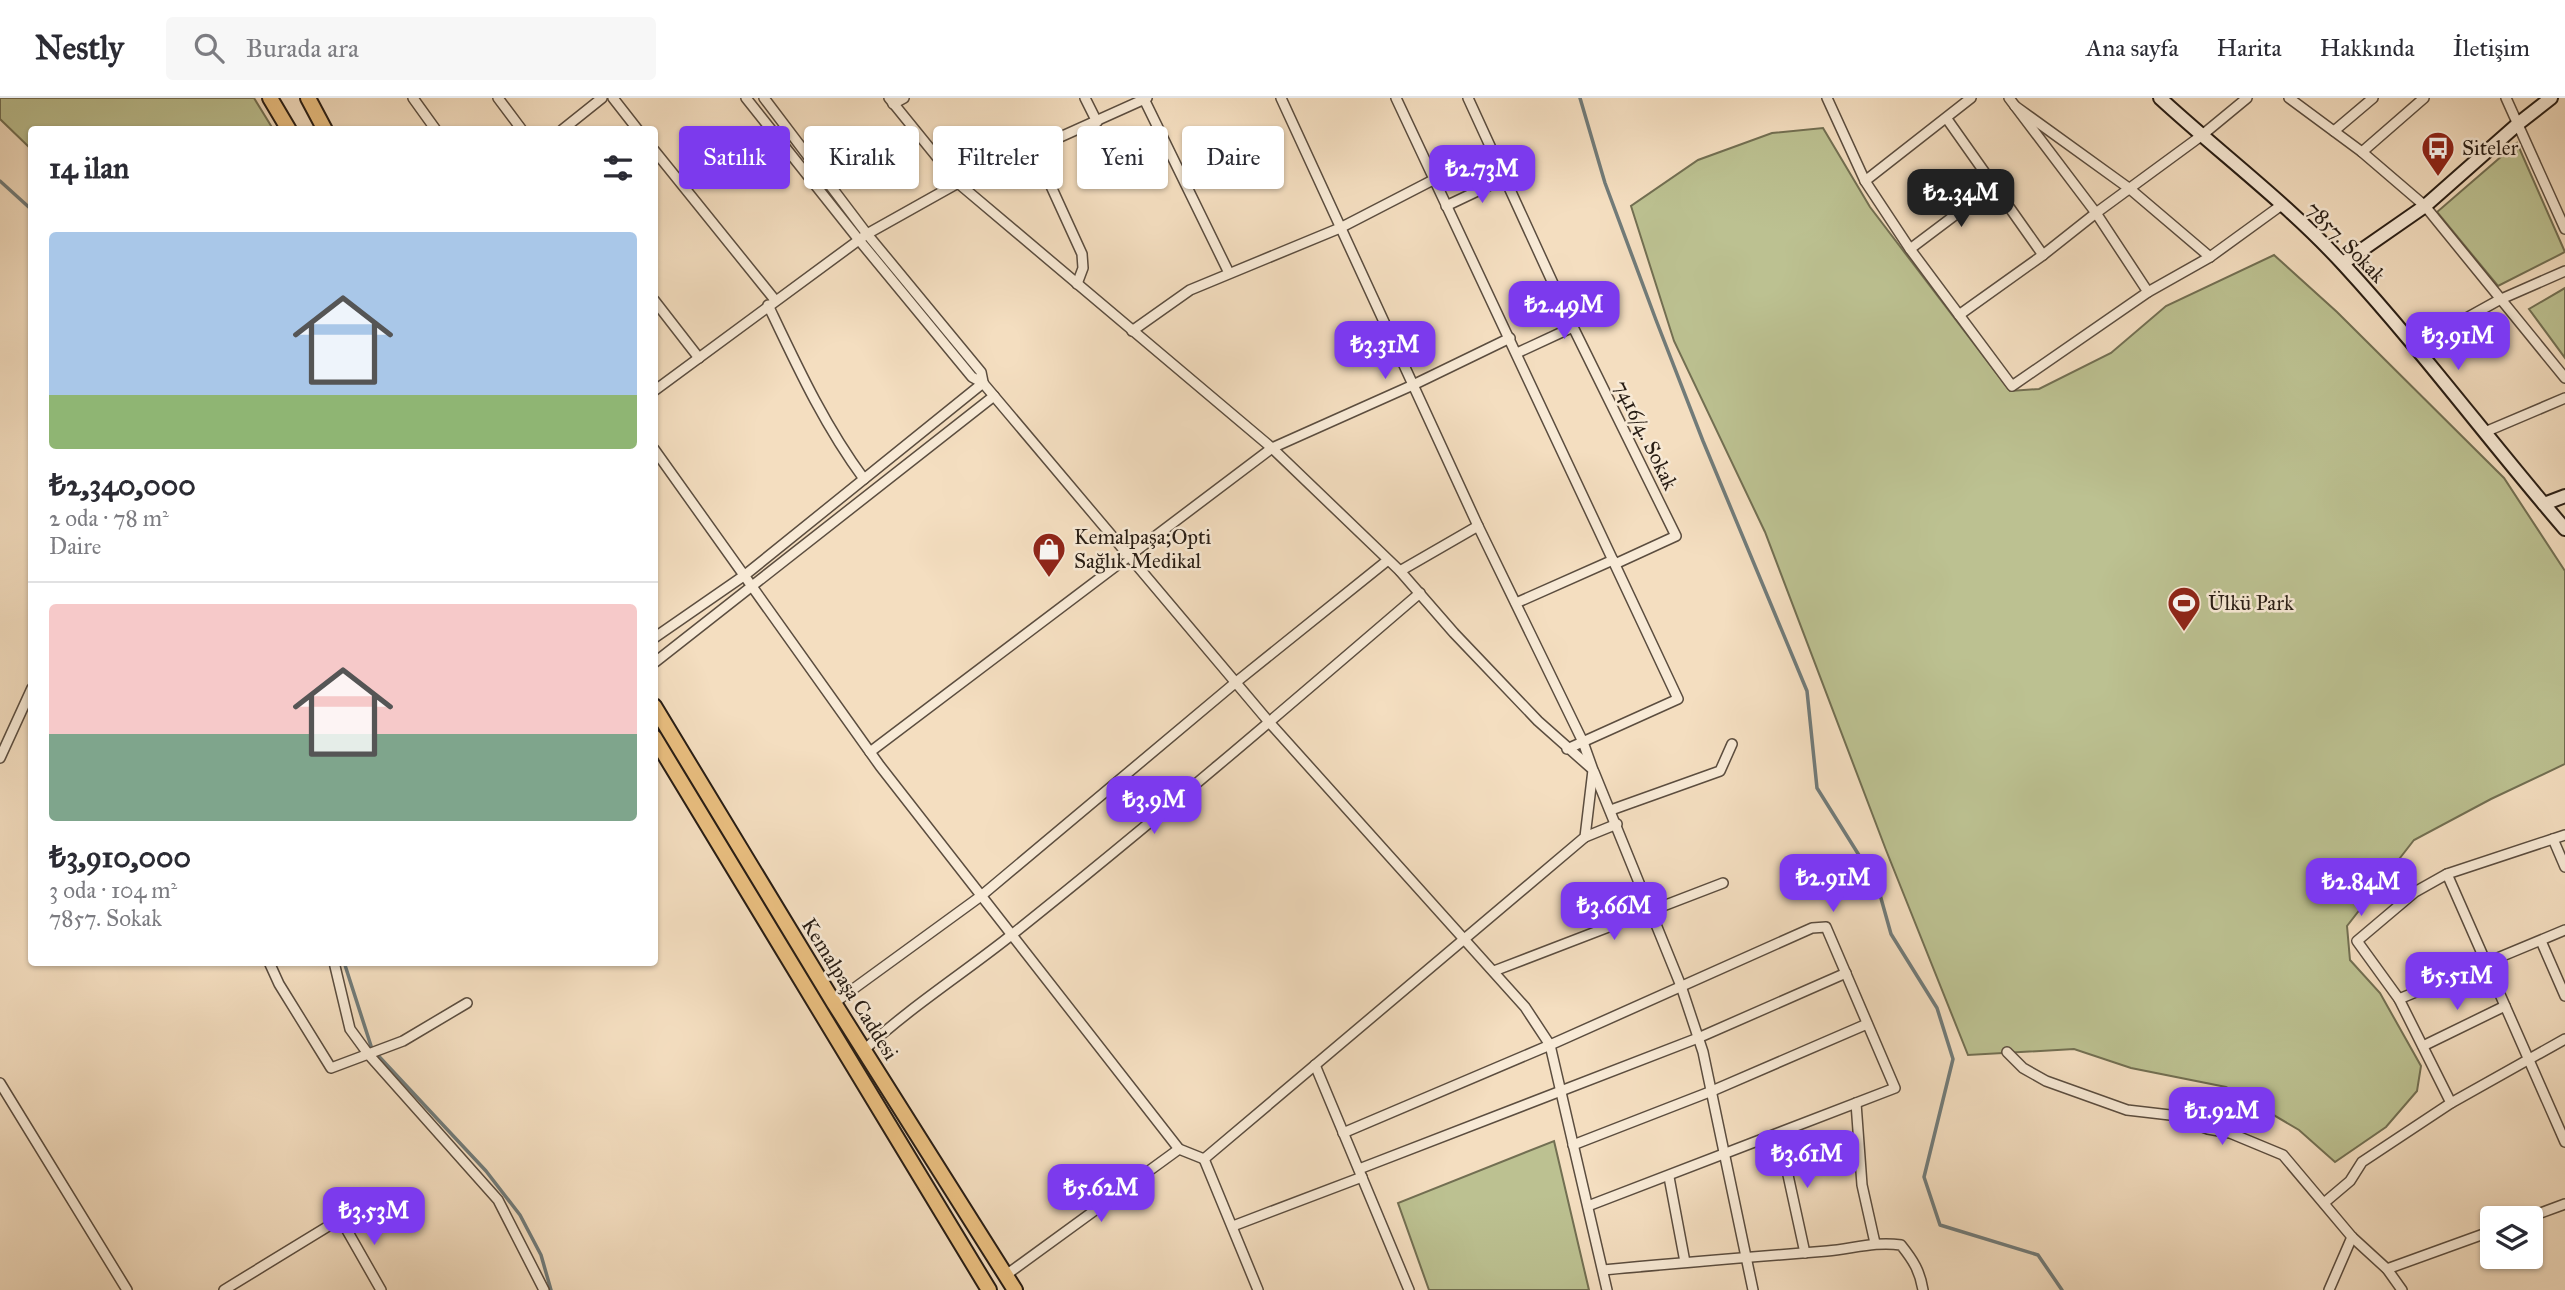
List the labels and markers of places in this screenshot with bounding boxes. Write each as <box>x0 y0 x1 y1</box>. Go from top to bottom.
bus stop icon: Siteler <box>2419 129 2457 178</box>
place label: Siteler <box>2462 135 2518 161</box>
pin: ₺2.73M <box>1425 146 1539 205</box>
pin: ₺2.34M <box>1904 170 2018 229</box>
pin: ₺2.49M <box>1507 282 1621 341</box>
pin: ₺3.91M <box>2401 313 2515 372</box>
pin: ₺3.31M <box>1328 322 1442 381</box>
place label: Kemalpaşa;Opti Sağlık Medikal <box>1074 524 1211 574</box>
shop icon: Kemalpaşa;Opti Sağlık Medikal <box>1030 530 1068 579</box>
sports icon: Ülkü Park <box>2165 584 2203 633</box>
place label: Ülkü Park <box>2208 590 2294 616</box>
pin: ₺3.9M <box>1105 776 1203 836</box>
pin: ₺2.91M <box>1776 854 1890 914</box>
pin: ₺2.84M <box>2304 858 2418 918</box>
pin: ₺3.66M <box>1557 882 1671 942</box>
pin: ₺5.51M <box>2400 953 2514 1012</box>
pin: ₺1.92M <box>2165 1088 2279 1147</box>
pin: ₺3.61M <box>1750 1130 1864 1190</box>
pin: ₺5.62M <box>1044 1164 1158 1224</box>
pin: ₺3.53M <box>317 1188 431 1247</box>

